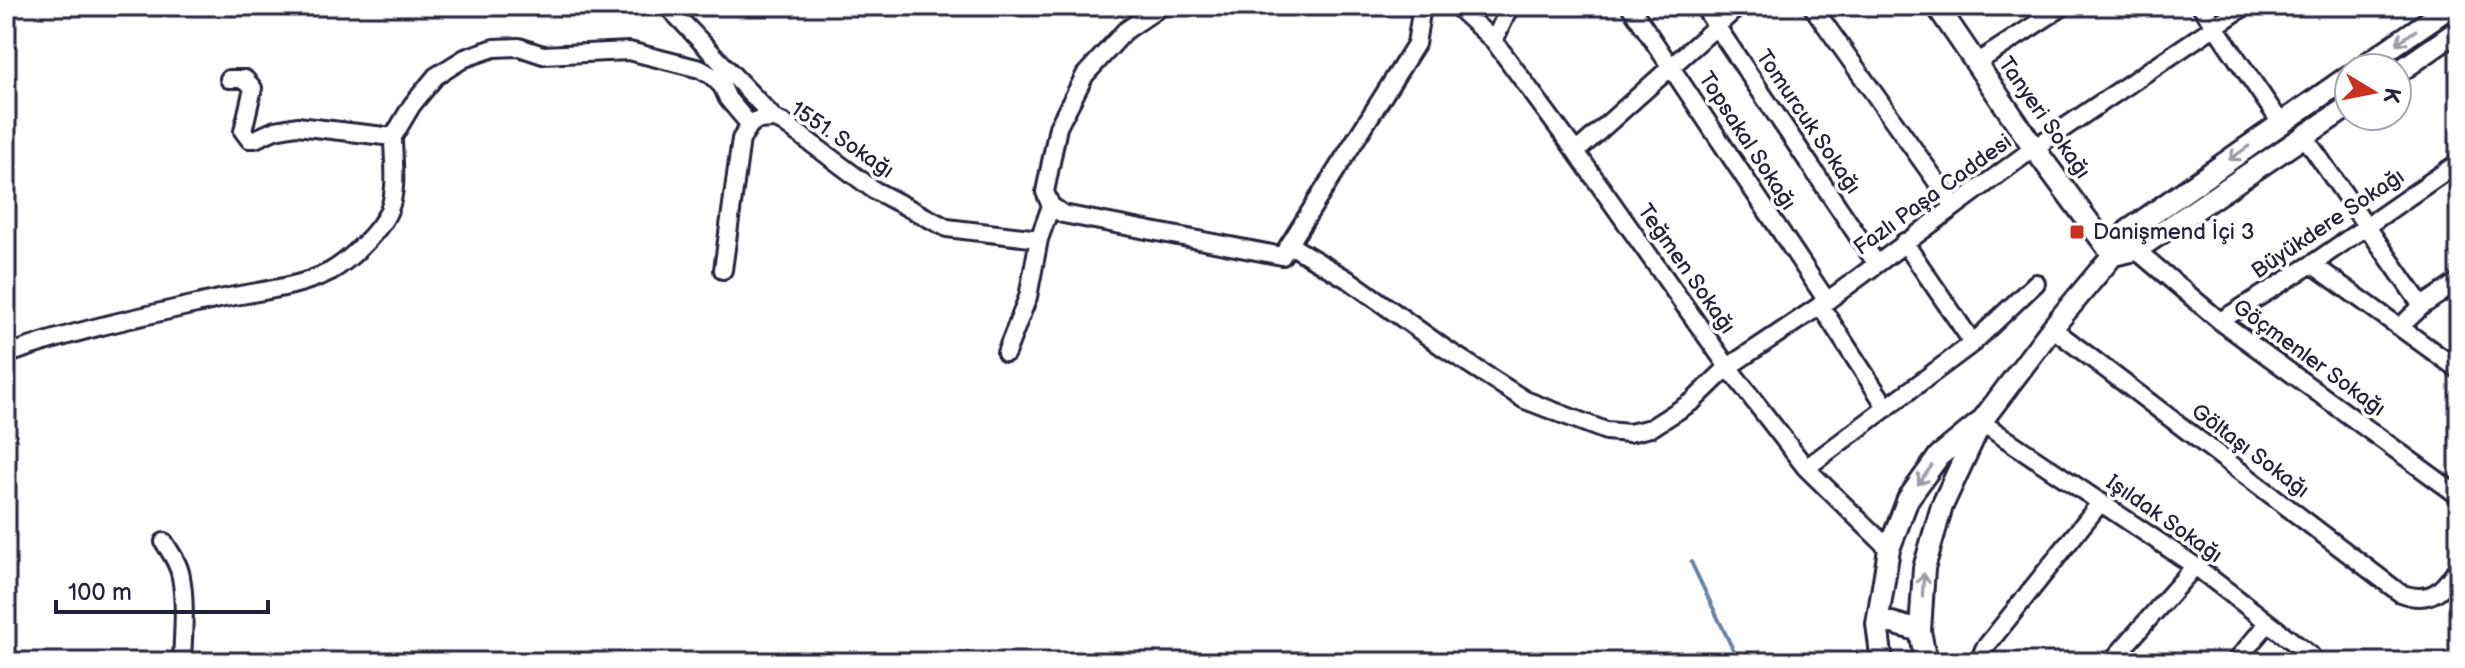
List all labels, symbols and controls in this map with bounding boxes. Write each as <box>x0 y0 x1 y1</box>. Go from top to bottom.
one-way arrow <box>2395 29 2417 45</box>
street label: Tomurcuk Sokağı <box>1750 45 1866 199</box>
street label: Tanyeri Sokağı <box>1992 52 2096 184</box>
north arrow <box>2333 52 2413 132</box>
street label: Topsakal Sokağı <box>1692 67 1802 215</box>
text: K <box>2377 85 2406 105</box>
street label: 1551. Sokağı <box>785 96 899 184</box>
street label: Fazlı Paşa Caddesi <box>1849 129 2017 261</box>
one-way arrow <box>2229 144 2250 161</box>
street label: Büyükdere Sokağı <box>2246 163 2410 285</box>
street label: Teğmen Sokağı <box>1631 199 1741 339</box>
place label: Danişmend İçi 3 <box>2093 219 2254 246</box>
marker: Danişmend İçi 3 <box>2068 223 2086 241</box>
street label: Göçmenler Sokağı <box>2227 294 2391 422</box>
street label: Göltaşı Sokağı <box>2186 398 2314 504</box>
one-way arrow <box>1917 464 1933 486</box>
street label: Işıldak Sokağı <box>2101 469 2227 569</box>
scale bar <box>56 564 268 614</box>
one-way arrow <box>1916 572 1931 599</box>
text: 100 m <box>68 578 132 607</box>

